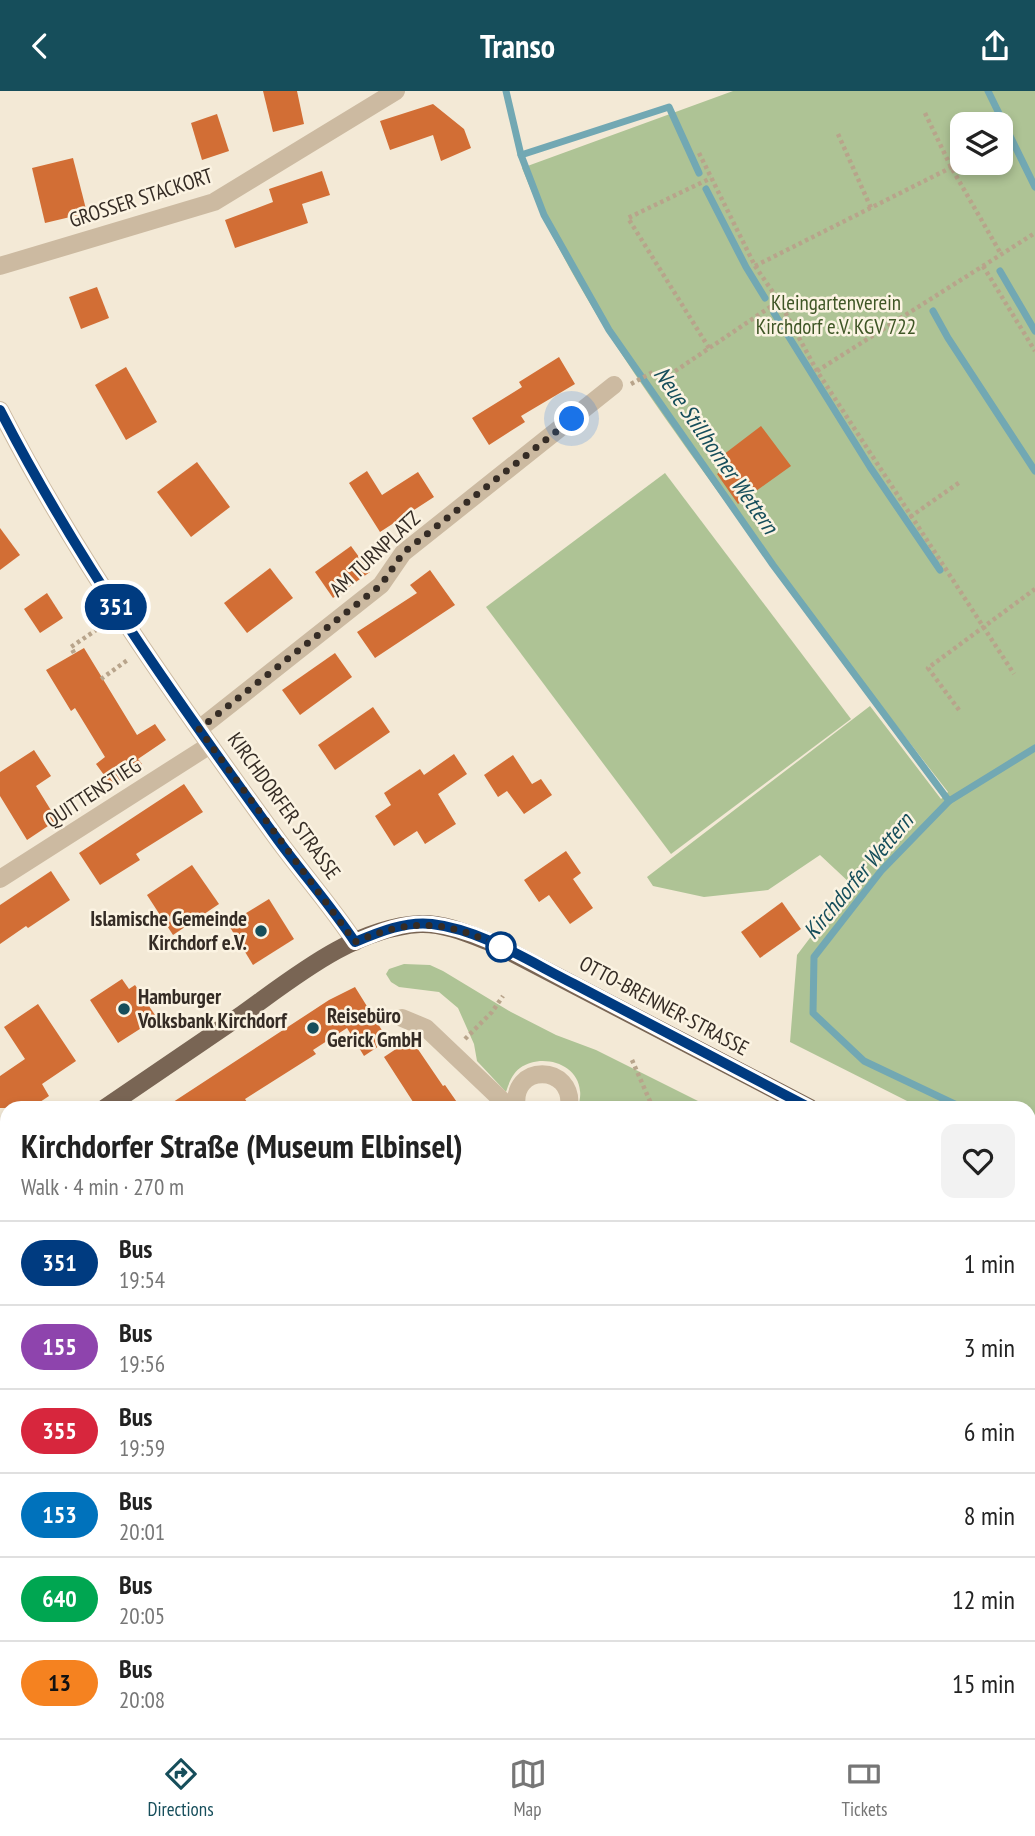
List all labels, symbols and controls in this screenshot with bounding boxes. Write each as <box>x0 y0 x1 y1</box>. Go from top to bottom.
text: Transo <box>480 25 555 67</box>
icon: back <box>21 27 59 65</box>
icon: share <box>976 27 1014 65</box>
map controls <box>950 112 1013 175</box>
button: layers <box>950 112 1013 175</box>
street label: GROSSER STACKORT <box>66 161 217 233</box>
park label: Kleingartenverein Kirchdorf e.V. KGV 722 <box>756 289 916 340</box>
water label: Neue Stillhorner Wettern <box>648 361 786 540</box>
your location <box>554 401 589 436</box>
street label: AM TURNPLATZ <box>324 505 426 602</box>
line badge: 351 <box>76 584 156 630</box>
text: 351 <box>99 591 133 622</box>
street label: KIRCHDORFER STRASSE <box>222 727 347 885</box>
street label: QUITTENSTIEG <box>39 751 146 834</box>
water label: Kirchdorfer Wettern <box>796 805 920 945</box>
place label: Islamische Gemeinde Kirchdorf e.V. <box>90 905 247 956</box>
marker: Islamische Gemeinde Kirchdorf e.V. <box>253 923 269 939</box>
unlabelled marker <box>486 932 516 962</box>
street label: OTTO-BRENNER-STRASSE <box>575 950 753 1062</box>
place label: Hamburger Volksbank Kirchdorf <box>137 983 288 1034</box>
marker: Hamburger Volksbank Kirchdorf <box>116 1001 132 1017</box>
place label: Reisebüro Gerick GmbH <box>327 1002 422 1053</box>
marker: Reisebüro Gerick GmbH <box>305 1020 321 1036</box>
text: Kirchdorfer Straße (Museum Elbinsel) <box>21 1124 463 1167</box>
button: heart <box>941 1124 1015 1198</box>
text: Walk · 4 min · 270 m <box>21 1172 184 1201</box>
text: Bus <box>119 1232 152 1265</box>
text: 351 <box>42 1247 77 1278</box>
text: 1 min <box>964 1247 1015 1280</box>
text: 19:54 <box>119 1265 165 1294</box>
text: Bus <box>119 1316 152 1349</box>
text: 155 <box>42 1331 77 1362</box>
text: 3 min <box>964 1331 1015 1364</box>
text: 19:56 <box>119 1349 165 1378</box>
text: Bus <box>119 1400 152 1433</box>
text: 355 <box>42 1415 77 1446</box>
text: 6 min <box>964 1415 1015 1448</box>
text: 19:59 <box>119 1433 165 1462</box>
text: Bus <box>119 1484 152 1517</box>
text: 153 <box>42 1499 77 1530</box>
text: 8 min <box>964 1499 1015 1532</box>
text: 20:01 <box>119 1517 165 1546</box>
text: Bus <box>119 1568 152 1601</box>
text: 640 <box>42 1583 77 1614</box>
text: 12 min <box>952 1583 1015 1616</box>
text: 20:05 <box>119 1601 165 1630</box>
text: Bus <box>119 1652 152 1685</box>
text: 13 <box>48 1667 71 1698</box>
text: 15 min <box>952 1667 1015 1700</box>
text: 20:08 <box>119 1685 165 1714</box>
tab: Directions <box>147 1755 214 1821</box>
tab: Map <box>509 1755 547 1821</box>
tab: Tickets <box>841 1755 888 1821</box>

